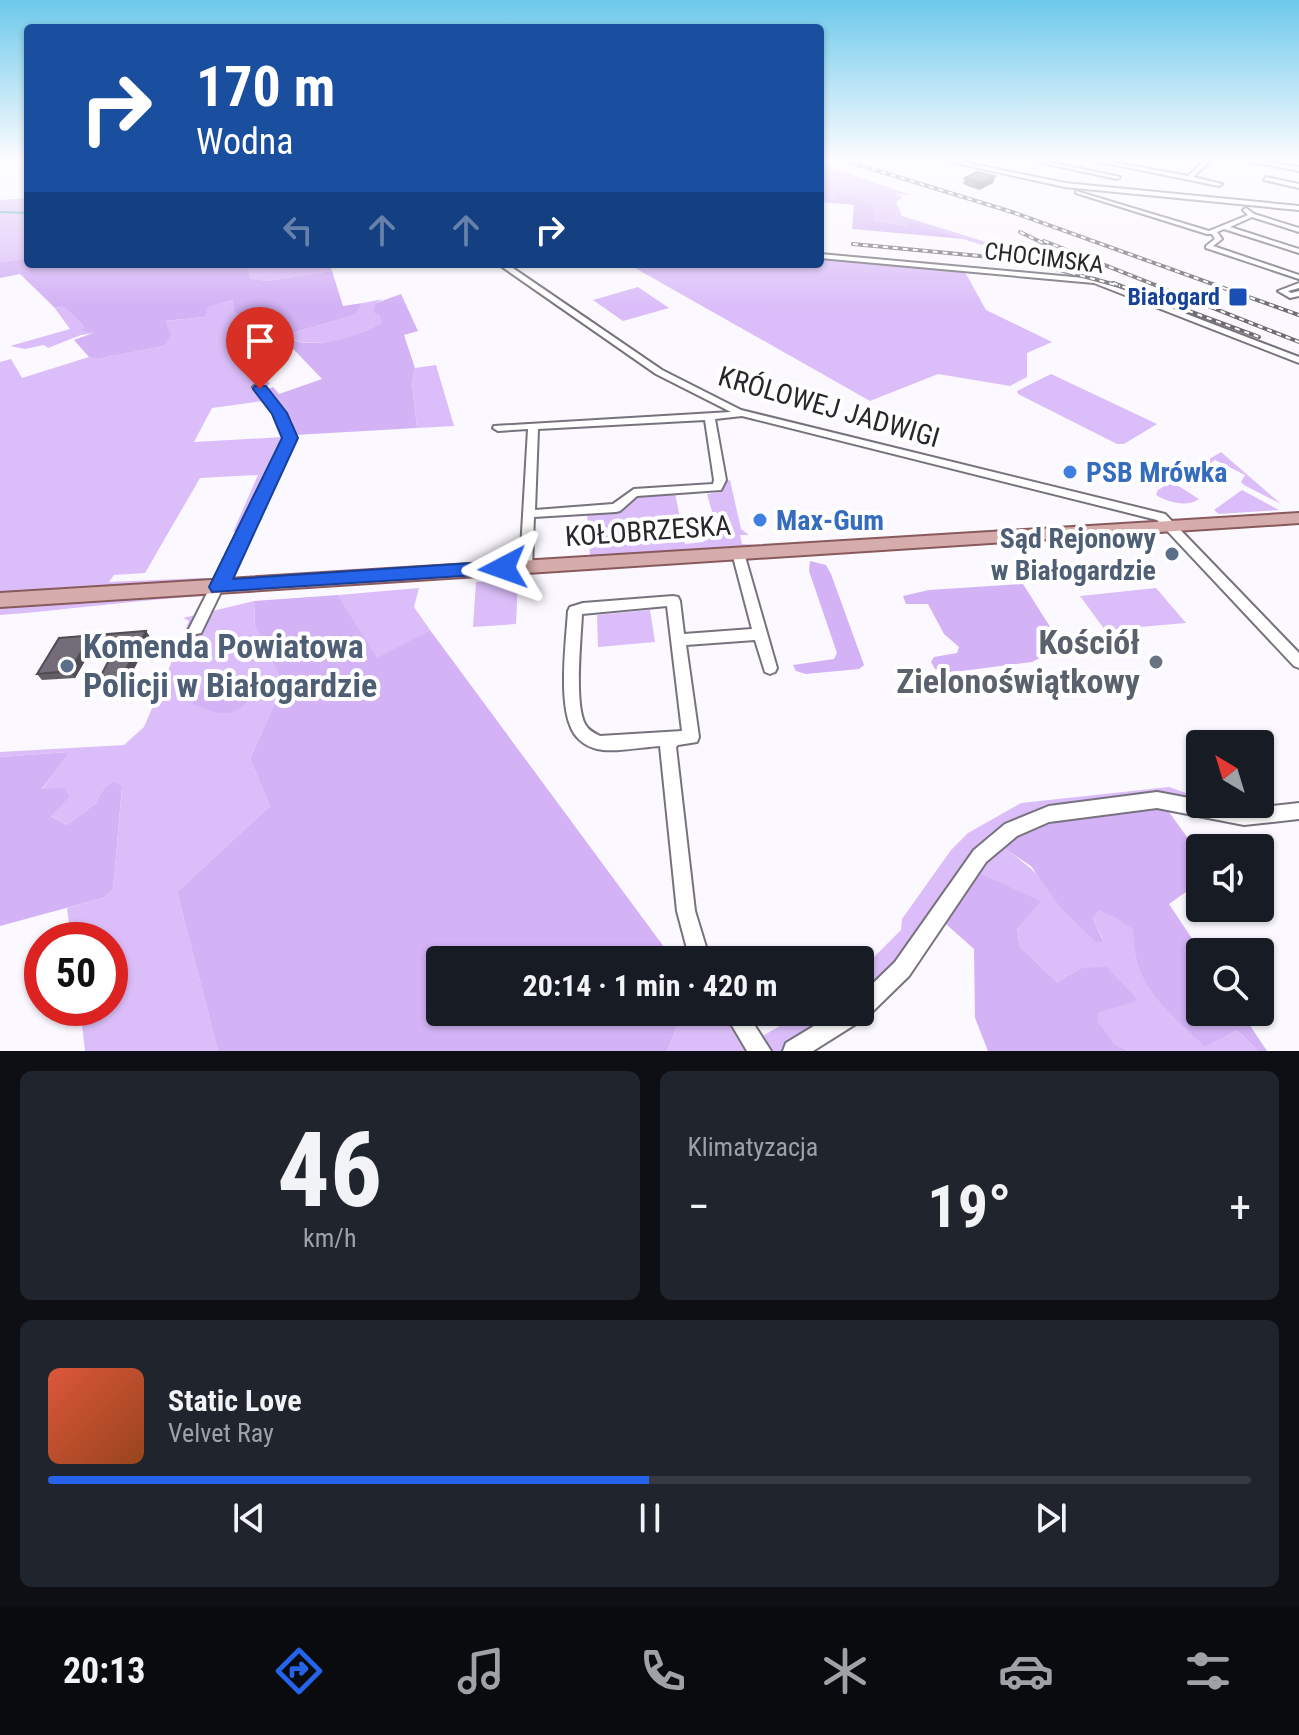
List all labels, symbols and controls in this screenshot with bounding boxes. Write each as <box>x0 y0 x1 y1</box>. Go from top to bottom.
text: 170 m <box>196 54 335 120</box>
icon: right <box>64 56 168 160</box>
text: Wodna <box>196 121 294 163</box>
icon: left <box>276 208 320 252</box>
icon: ahead <box>360 208 404 252</box>
icon: ahead <box>444 208 488 252</box>
icon: right <box>528 208 572 252</box>
street label: CHOCIMSKA <box>983 237 1105 279</box>
place label: Białogard <box>1127 283 1220 311</box>
marker: Białogard <box>1227 286 1249 308</box>
pin <box>226 307 294 389</box>
icon: arrive <box>238 319 282 363</box>
street label: KRÓLOWEJ JADWIGI <box>715 360 943 454</box>
place label: PSB Mrówka <box>1086 456 1227 489</box>
marker: PSB Mrówka <box>1061 463 1079 481</box>
place label: Max-Gum <box>776 504 884 537</box>
street label: KOŁOBRZESKA <box>564 509 732 553</box>
marker: Max-Gum <box>751 511 769 529</box>
place label: Sąd Rejonowy w Białogardzie <box>991 522 1157 587</box>
position arrow <box>461 526 545 610</box>
marker: Sąd Rejonowy w Białogardzie <box>1163 545 1181 563</box>
place label: Kościół Zielonoświątkowy <box>896 622 1140 701</box>
place label: Komenda Powiatowa Policji w Białogardzie <box>83 626 377 705</box>
marker: Kościół Zielonoświątkowy <box>1147 653 1165 671</box>
marker: Komenda Powiatowa Policji w Białogardzie <box>58 657 76 675</box>
north arrow <box>1186 730 1274 818</box>
map controls <box>1186 730 1274 1026</box>
button: sound <box>1186 834 1274 922</box>
speed limit sign: 50 <box>24 922 128 1026</box>
button: search <box>1186 938 1274 1026</box>
text: 20:14 · 1 min · 420 m <box>523 968 777 1003</box>
text: 46 <box>277 1110 382 1231</box>
text: Klimatyzacja <box>688 1132 818 1162</box>
text: 19° <box>927 1171 1011 1242</box>
text: − <box>688 1181 710 1233</box>
text: + <box>1229 1181 1251 1233</box>
text: km/h <box>303 1223 357 1253</box>
text: Static Love <box>168 1383 302 1418</box>
text: Velvet Ray <box>168 1418 274 1448</box>
icon: previous <box>227 1496 271 1540</box>
icon: pause <box>628 1496 672 1540</box>
icon: next <box>1029 1496 1073 1540</box>
icon: directions <box>271 1643 327 1699</box>
icon: music <box>453 1643 509 1699</box>
icon: phone <box>635 1643 691 1699</box>
icon: climate <box>817 1643 873 1699</box>
icon: car <box>998 1643 1054 1699</box>
icon: filters <box>1180 1643 1236 1699</box>
text: 20:13 <box>63 1650 146 1692</box>

